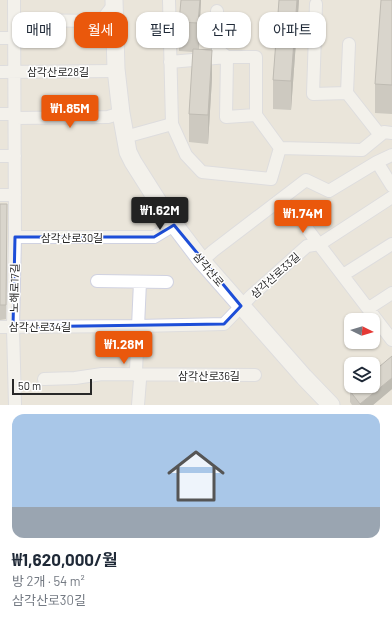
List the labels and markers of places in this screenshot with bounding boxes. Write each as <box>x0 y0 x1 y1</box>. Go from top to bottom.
pin: ₩1.85M <box>37 95 103 129</box>
pin: ₩1.62M <box>127 197 193 231</box>
pin: ₩1.74M <box>270 200 336 234</box>
pin: ₩1.28M <box>91 331 157 365</box>

